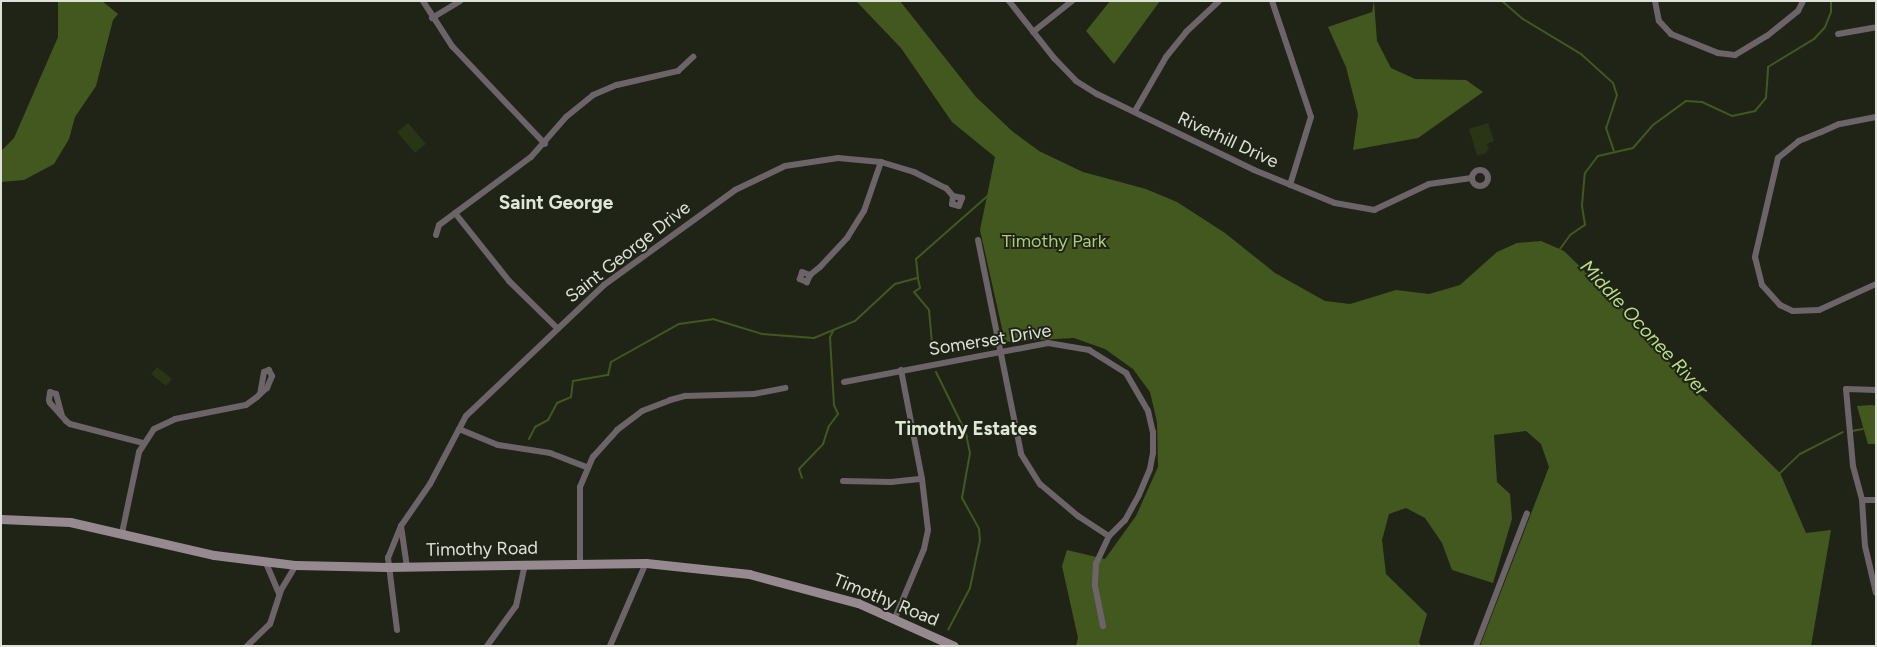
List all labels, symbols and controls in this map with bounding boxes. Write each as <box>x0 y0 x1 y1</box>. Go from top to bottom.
street label: Riverhill Drive <box>1174 107 1282 173</box>
district label: Saint George <box>499 192 613 214</box>
street label: Saint George Drive <box>561 197 695 307</box>
park label: Timothy Park <box>1002 230 1106 252</box>
water label: Middle Oconee River <box>1575 255 1713 401</box>
street label: Somerset Drive <box>927 320 1053 360</box>
district label: Timothy Estates <box>895 418 1037 440</box>
street label: Timothy Road <box>426 537 538 561</box>
street label: Timothy Road <box>830 569 942 631</box>

